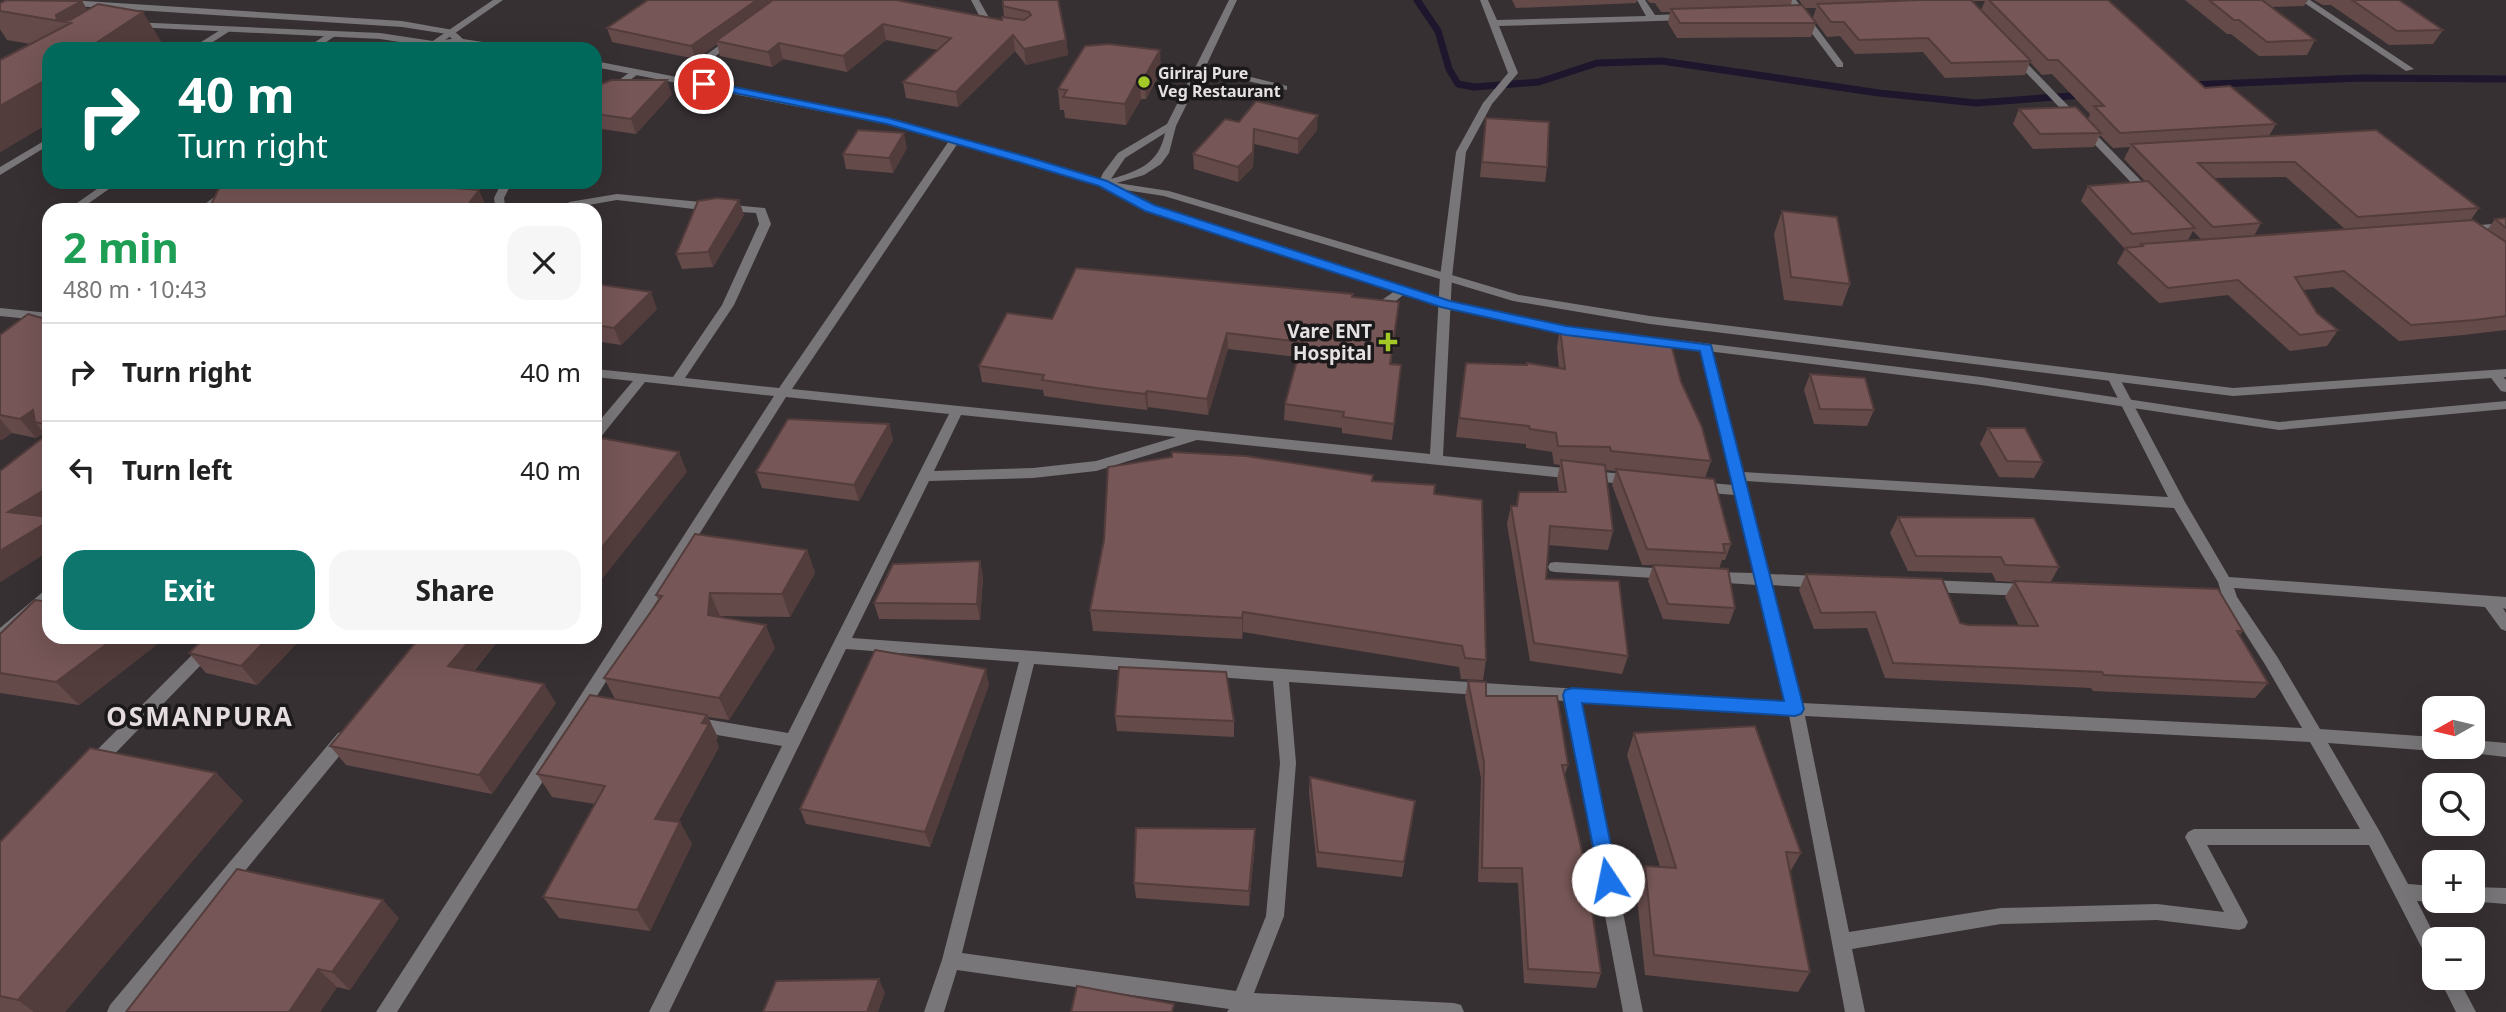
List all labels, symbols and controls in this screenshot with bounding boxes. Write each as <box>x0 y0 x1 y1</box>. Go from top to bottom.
pin <box>674 54 734 114</box>
text: 40 m <box>178 61 295 127</box>
place label: Giriraj Pure Veg Restaurant <box>1158 62 1281 102</box>
icon: arrive <box>685 65 723 103</box>
icon: right <box>63 70 154 161</box>
marker: Giriraj Pure Veg Restaurant <box>1136 74 1152 90</box>
text: Turn right <box>178 124 328 167</box>
text: 2 min <box>63 218 179 275</box>
button: close <box>507 226 581 300</box>
text: 480 m · 10:43 <box>63 273 207 305</box>
place label: Vare ENT Hospital <box>1287 318 1372 366</box>
marker: Vare ENT Hospital <box>1378 332 1398 352</box>
icon: right <box>63 353 101 391</box>
text: Turn right <box>122 354 252 390</box>
text: 40 m <box>520 354 581 390</box>
icon: left <box>63 451 101 489</box>
text: Turn left <box>122 452 233 488</box>
text: 40 m <box>520 452 581 488</box>
button: Exit <box>63 550 315 630</box>
button: Share <box>329 550 581 630</box>
north arrow <box>2422 696 2485 760</box>
map controls <box>2422 696 2485 990</box>
district label: OSMANPURA <box>106 698 294 734</box>
button: search <box>2422 773 2485 836</box>
position arrow <box>1571 843 1645 917</box>
button: + <box>2422 850 2485 913</box>
button: − <box>2422 927 2485 990</box>

